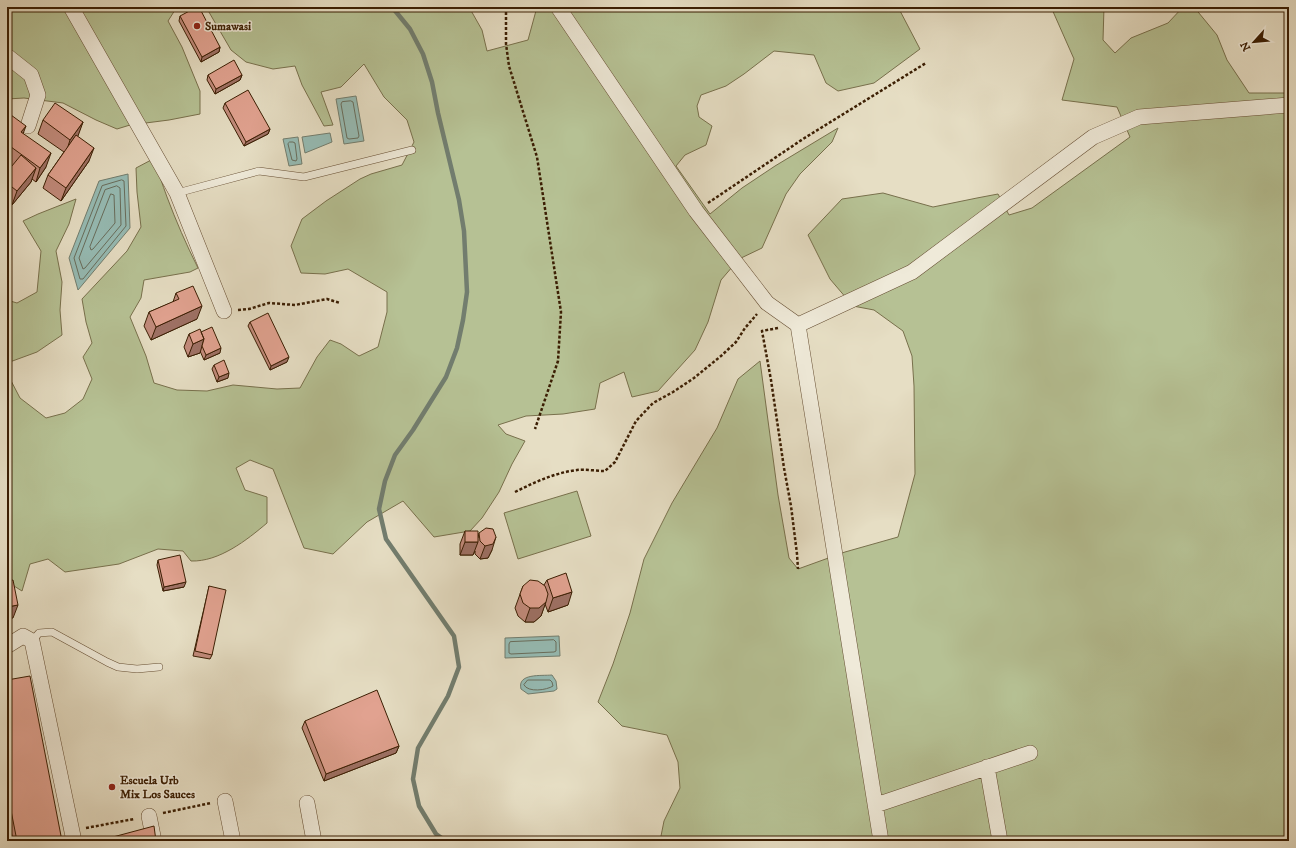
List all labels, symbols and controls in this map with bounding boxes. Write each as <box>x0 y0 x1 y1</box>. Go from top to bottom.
place label: Sumawasi <box>205 19 251 34</box>
marker: Sumawasi <box>192 21 202 31</box>
north arrow <box>1234 22 1274 62</box>
text: N <box>1238 39 1254 53</box>
place label: Escuela Urb Mix Los Sauces <box>120 773 195 802</box>
marker: Escuela Urb Mix Los Sauces <box>107 782 117 792</box>

